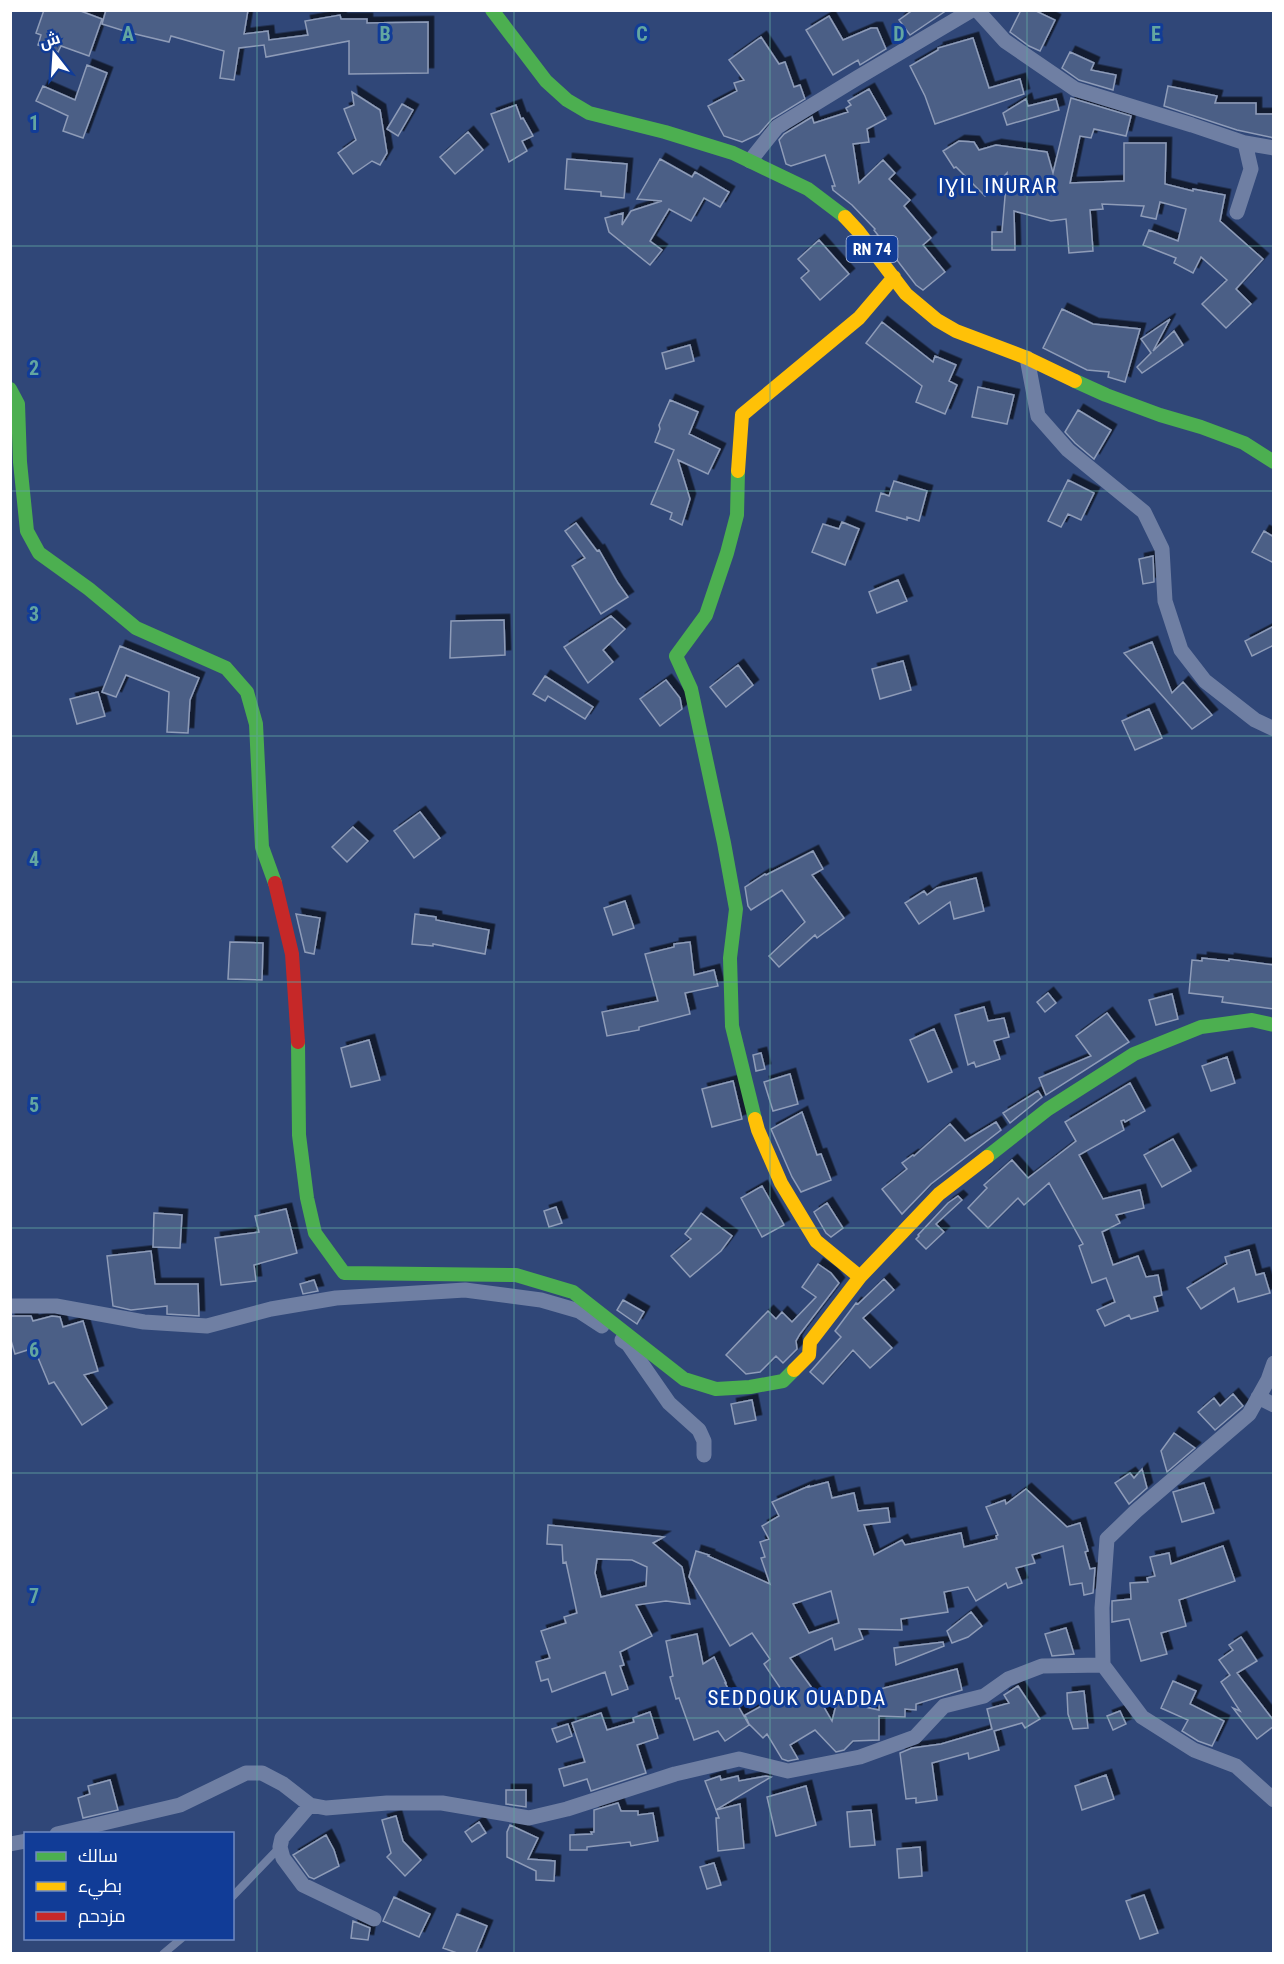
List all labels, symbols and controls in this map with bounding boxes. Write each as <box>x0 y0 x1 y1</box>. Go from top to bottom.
text: A <box>122 22 134 46</box>
text: B <box>379 22 391 46</box>
text: C <box>636 22 648 46</box>
text: D <box>893 22 905 46</box>
text: E <box>1151 22 1161 46</box>
north arrow <box>24 24 84 84</box>
text: ش <box>37 28 62 52</box>
text: 1 <box>29 111 39 135</box>
district label: IƔIL INURAR <box>938 174 1058 198</box>
road number: RN 74 <box>846 236 898 262</box>
text: 2 <box>29 356 39 380</box>
text: 3 <box>29 602 39 626</box>
text: 4 <box>29 847 39 871</box>
text: 5 <box>29 1093 39 1117</box>
text: 6 <box>29 1338 39 1362</box>
text: 7 <box>29 1584 39 1608</box>
district label: SEDDOUK OUADDA <box>707 1686 887 1710</box>
legend <box>24 1832 234 1940</box>
text: سالك <box>78 1845 118 1866</box>
text: بطيء <box>78 1875 122 1900</box>
text: مزدحم <box>78 1905 126 1928</box>

